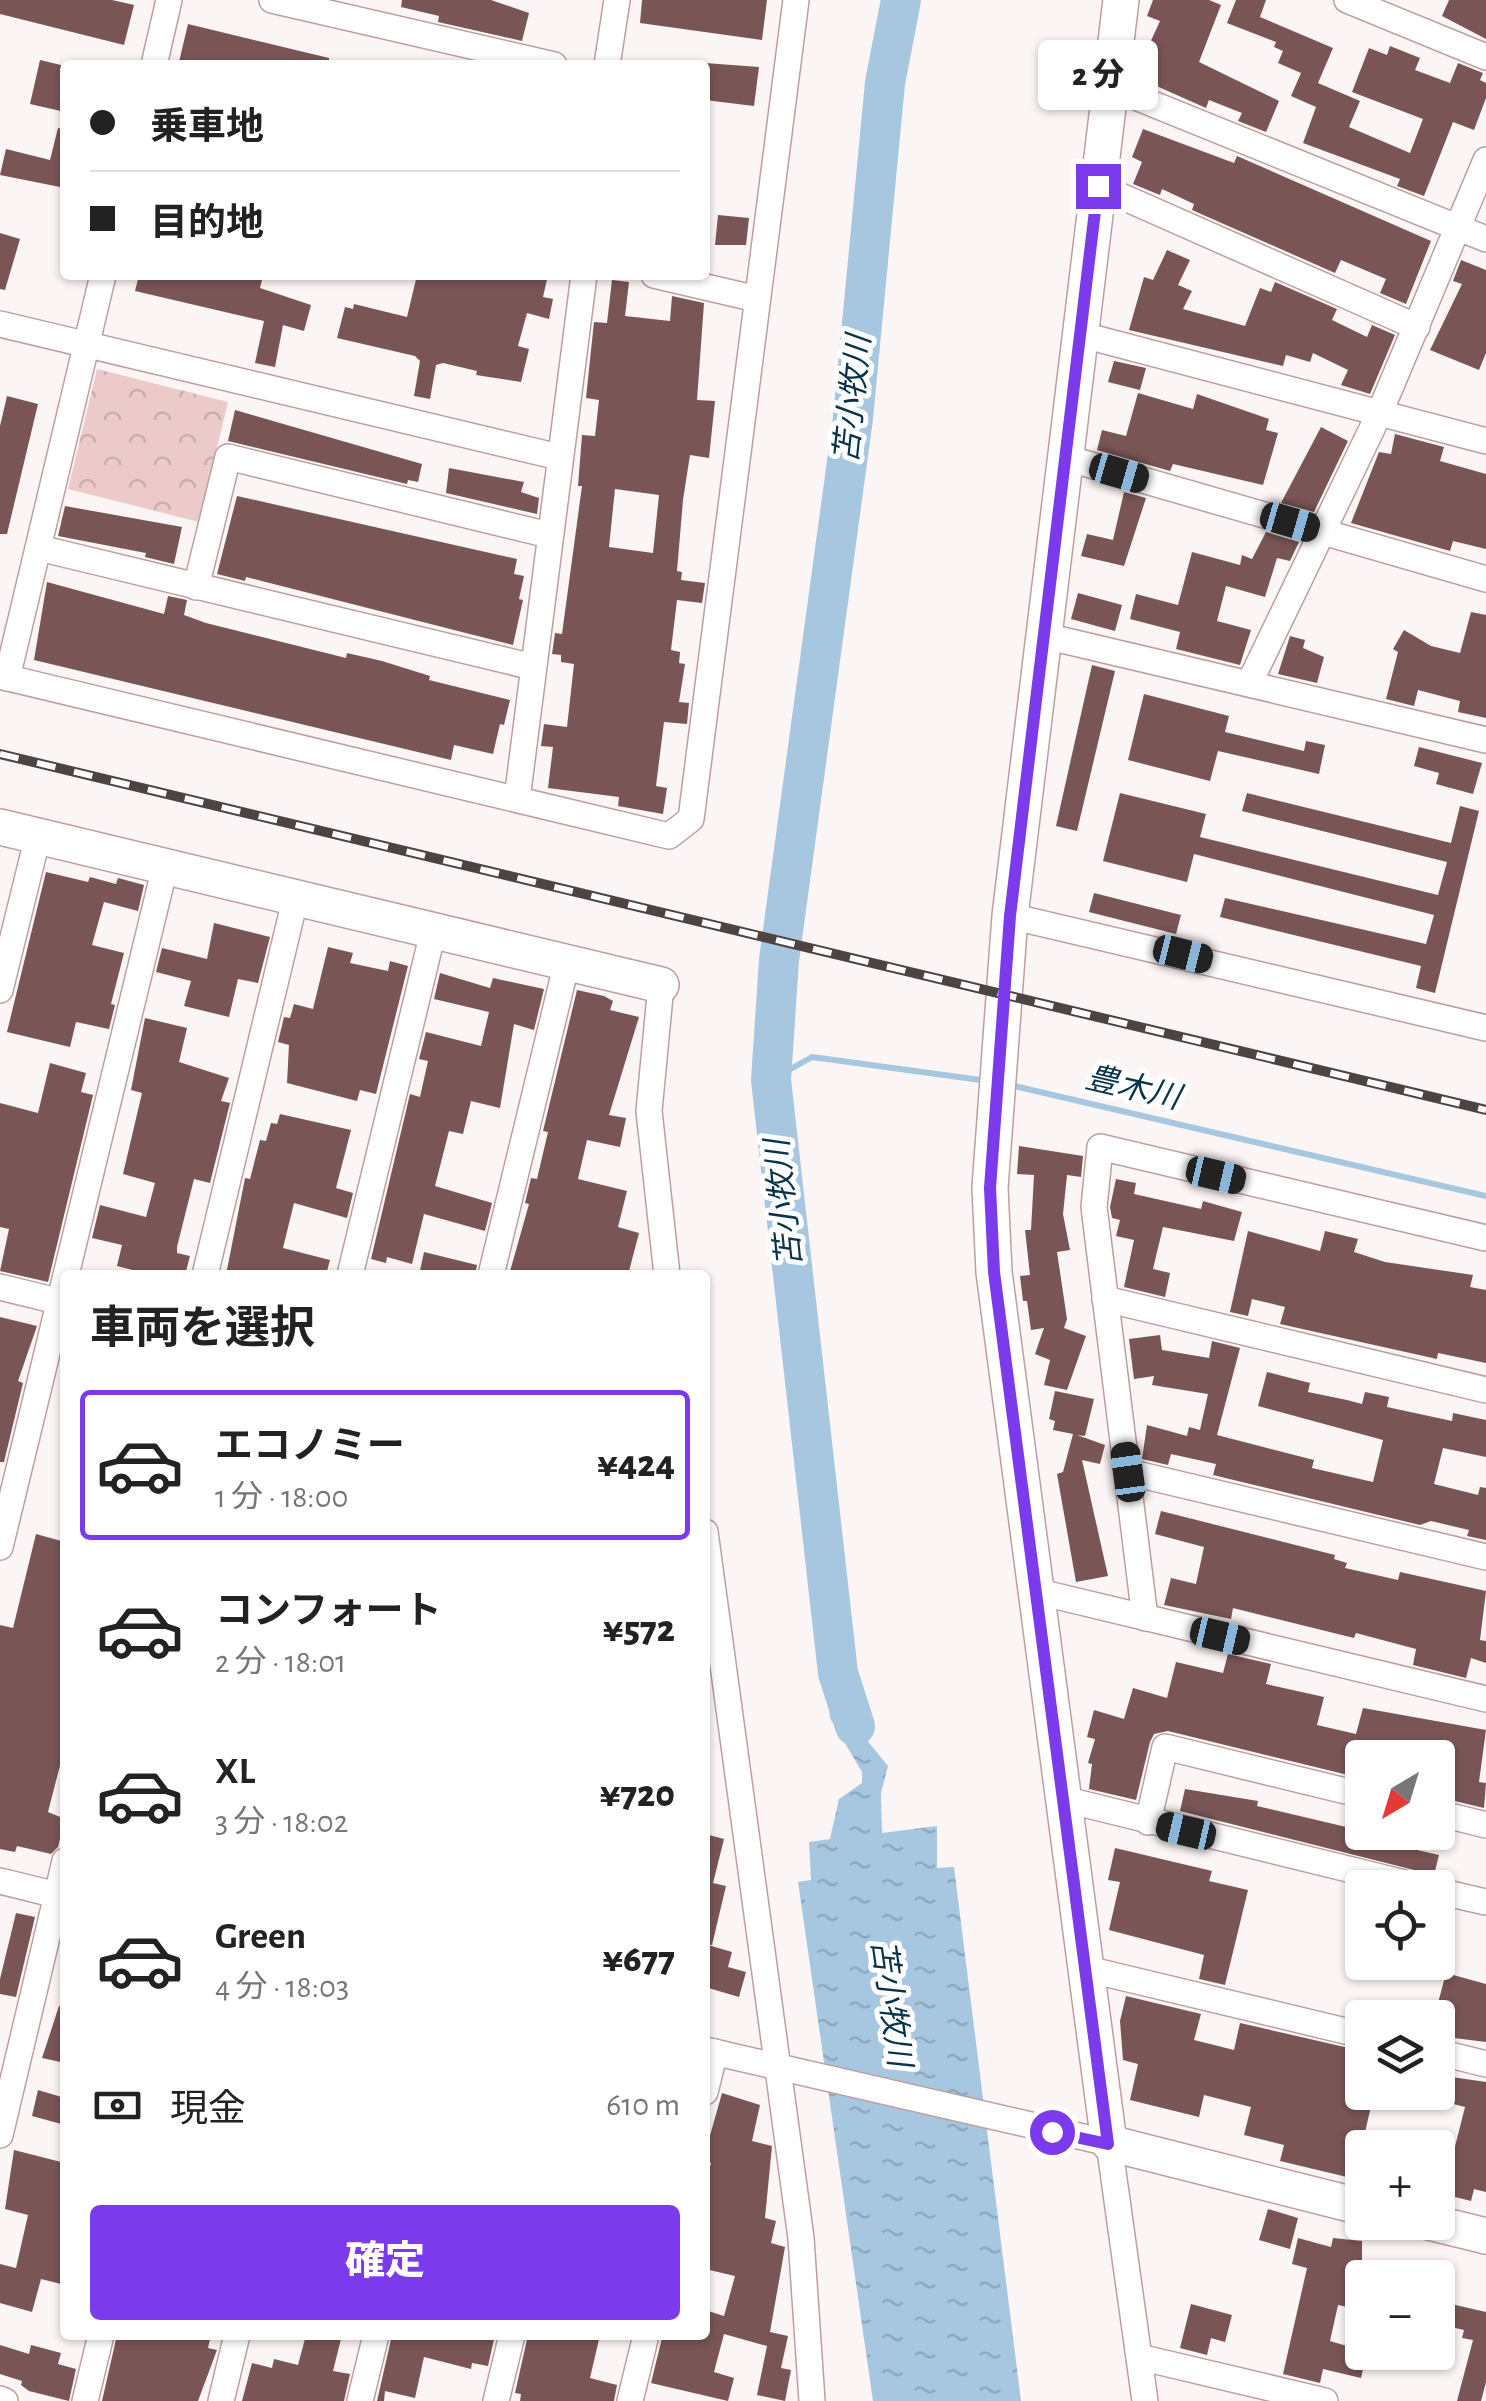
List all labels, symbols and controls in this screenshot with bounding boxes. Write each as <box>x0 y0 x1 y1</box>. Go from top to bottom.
callout: 2 分 <box>1038 41 1158 111</box>
text: 2 分 <box>1072 59 1124 91</box>
text: 乗車地 <box>150 109 264 147</box>
route end <box>1076 164 1121 209</box>
text: 目的地 <box>150 205 264 243</box>
water label: 苫小牧川 <box>829 331 876 464</box>
car <box>1086 450 1152 496</box>
car <box>1257 499 1323 545</box>
car <box>1150 932 1216 976</box>
water label: 豊木川 <box>1083 1061 1187 1115</box>
water label: 苫小牧川 <box>760 1135 807 1268</box>
car <box>1183 1154 1249 1196</box>
text: 車両を選択 <box>90 1307 315 1352</box>
icon: car <box>95 1420 185 1510</box>
text: エコノミー <box>215 1428 405 1466</box>
car <box>1109 1440 1147 1504</box>
text: ¥424 <box>597 1446 675 1484</box>
text: 1 分 · 18:00 <box>215 1481 348 1513</box>
icon: car <box>95 1585 185 1675</box>
text: コンフォート <box>215 1593 442 1631</box>
text: ¥572 <box>603 1611 675 1649</box>
car <box>1187 1615 1253 1657</box>
text: 2 分 · 18:01 <box>215 1646 346 1678</box>
north arrow <box>1345 1740 1455 1850</box>
map controls <box>1345 1740 1455 2370</box>
icon: car <box>95 1750 185 1840</box>
text: XL <box>215 1753 255 1791</box>
text: ¥720 <box>600 1776 675 1814</box>
text: 3 分 · 18:02 <box>215 1806 348 1838</box>
car <box>1153 1810 1219 1852</box>
button: locate <box>1345 1870 1455 1980</box>
icon: car <box>95 1915 185 2005</box>
text: Green <box>215 1918 306 1956</box>
water label: 苫小牧川 <box>866 1937 917 2072</box>
text: ¥677 <box>602 1941 675 1979</box>
text: 4 分 · 18:03 <box>215 1971 349 2003</box>
button: layers <box>1345 2000 1455 2110</box>
icon: cash <box>90 2078 145 2133</box>
text: 610 m <box>606 2089 680 2121</box>
text: 現金 <box>170 2091 246 2129</box>
route start <box>1030 2110 1075 2155</box>
button: + <box>1345 2130 1455 2240</box>
button: 確定 <box>90 2205 680 2320</box>
button: − <box>1345 2260 1455 2370</box>

